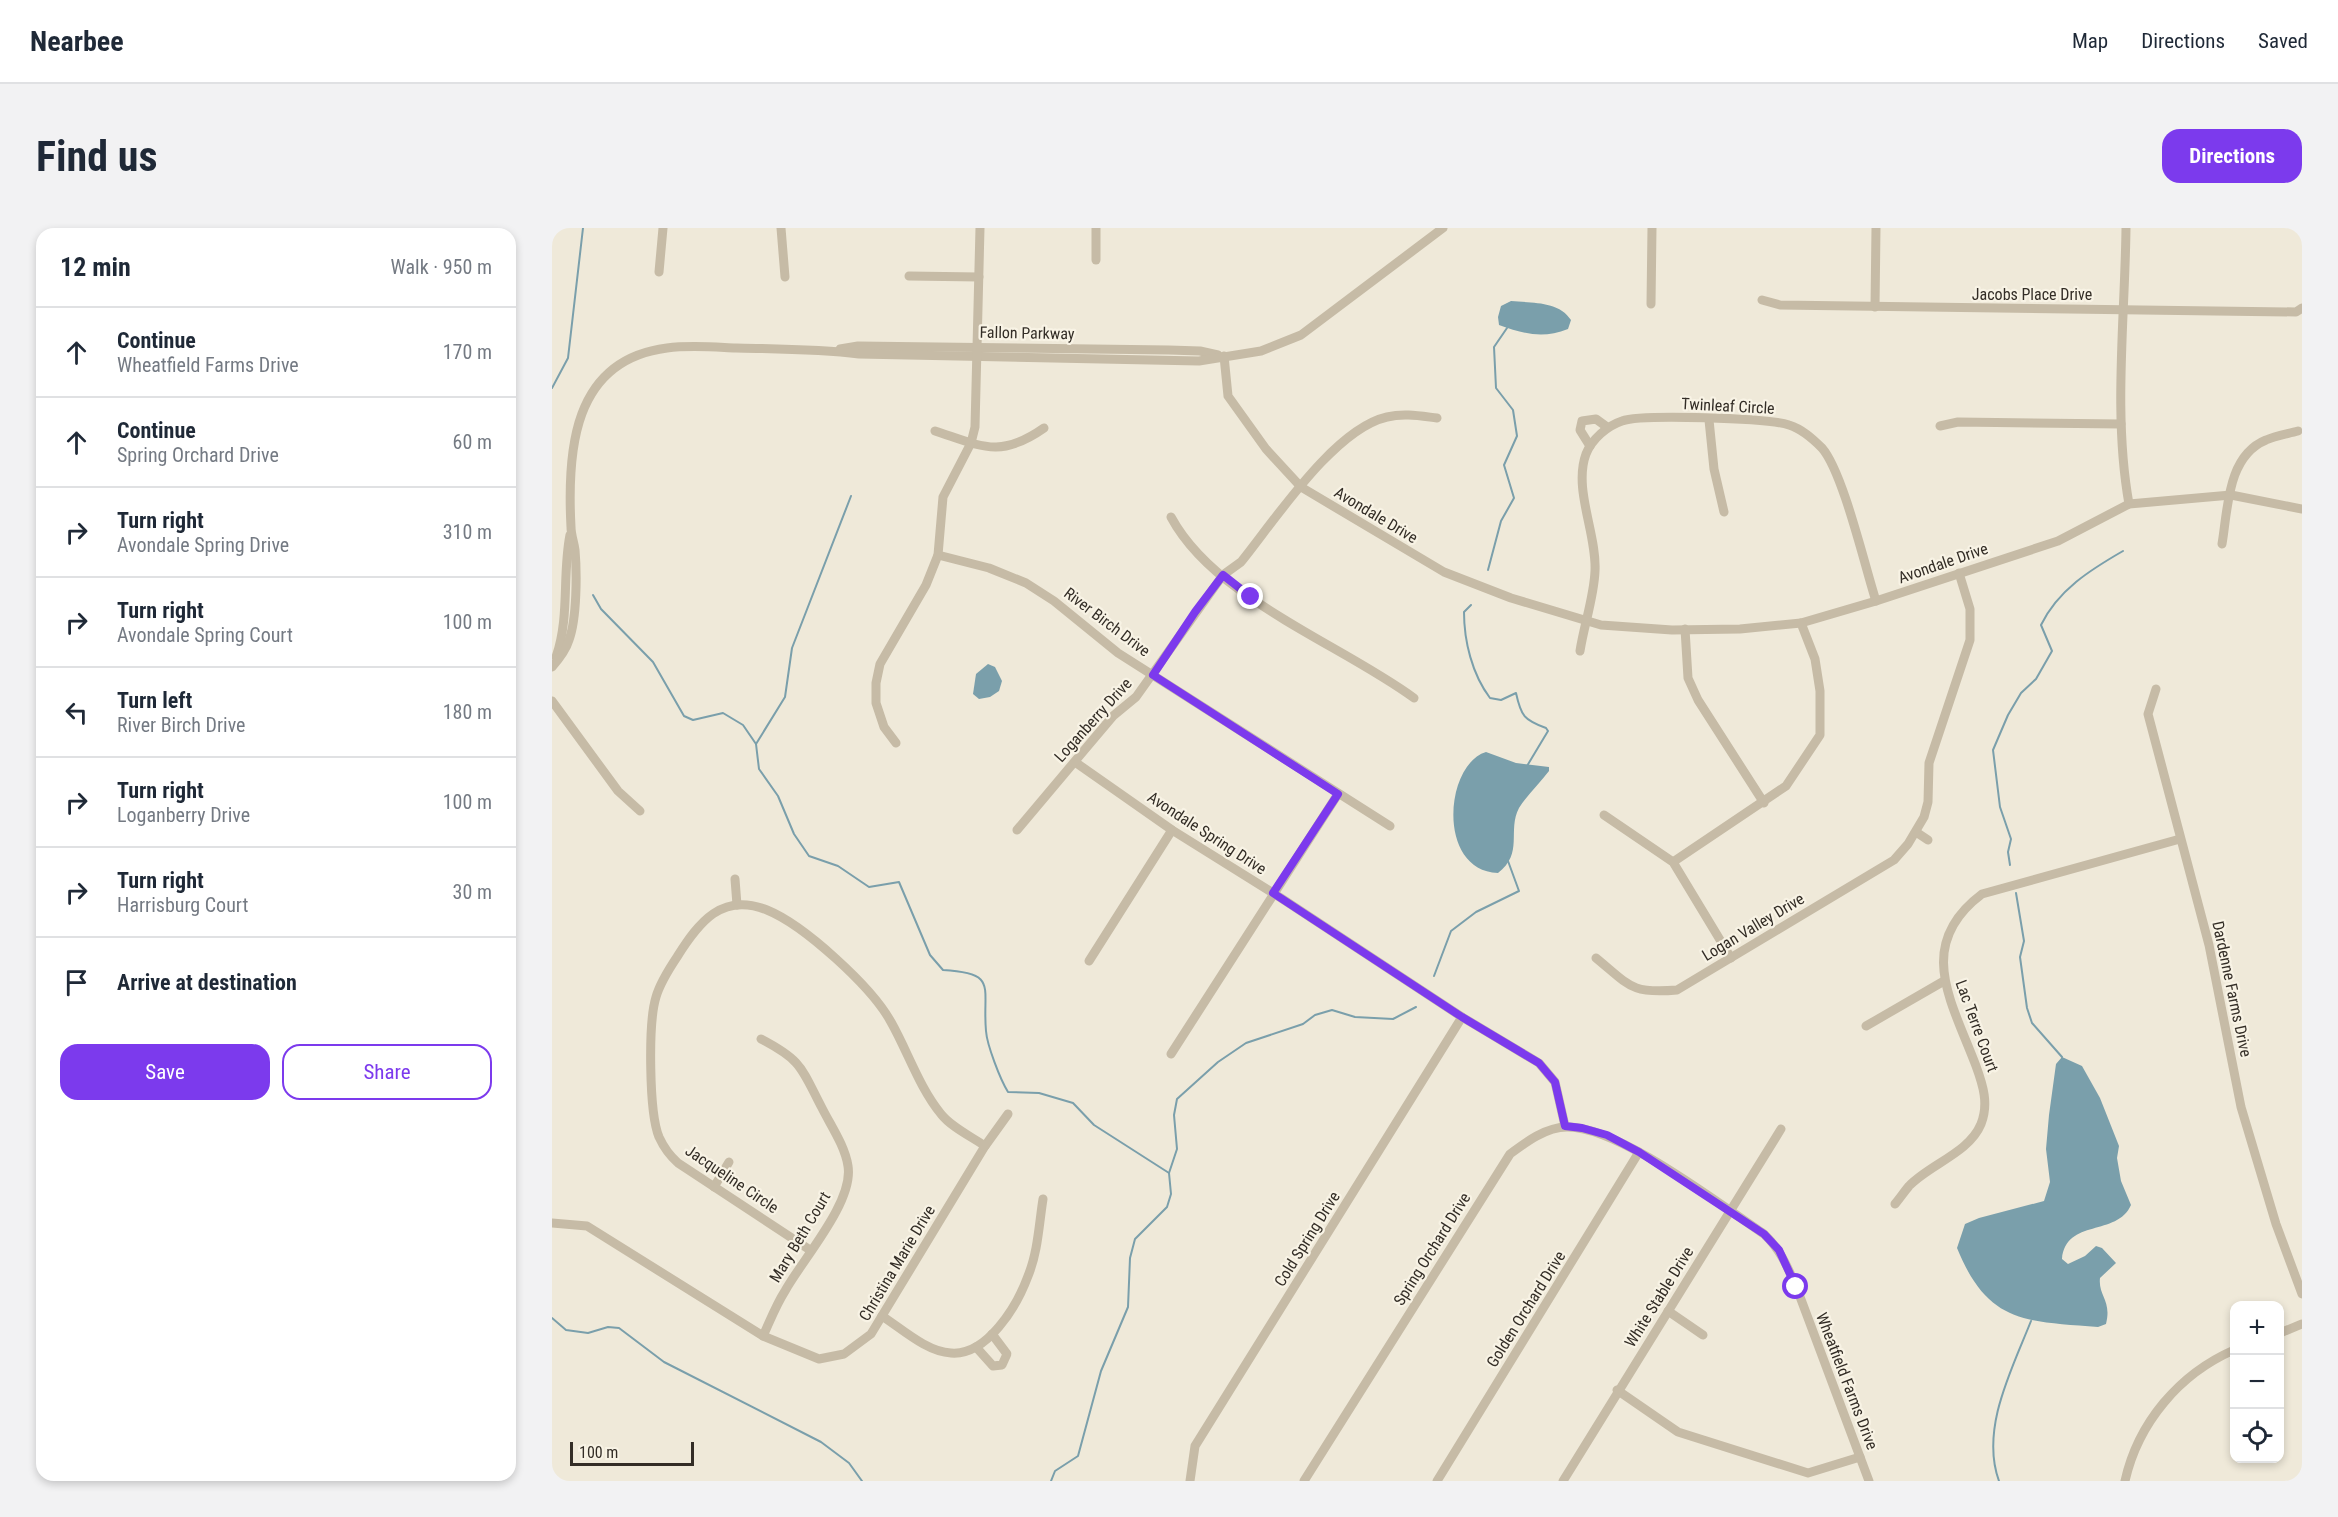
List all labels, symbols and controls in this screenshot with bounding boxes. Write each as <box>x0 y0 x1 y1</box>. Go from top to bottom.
text: Nearbee <box>30 25 124 58</box>
text: Map <box>2072 29 2108 53</box>
text: Directions <box>2141 29 2225 53</box>
text: Saved <box>2258 29 2308 53</box>
button: Directions <box>2162 129 2302 183</box>
text: Find us <box>36 132 157 181</box>
text: 12 min <box>60 252 131 282</box>
text: Walk · 950 m <box>391 255 492 279</box>
street label: Jacobs Place Drive <box>1972 285 2092 304</box>
street label: Fallon Parkway <box>979 323 1075 343</box>
text: Continue <box>117 328 196 353</box>
icon: ahead <box>60 336 93 369</box>
text: 170 m <box>443 340 492 364</box>
text: Wheatfield Farms Drive <box>117 353 299 377</box>
street label: Twinleaf Circle <box>1681 394 1775 418</box>
text: Continue <box>117 418 196 443</box>
icon: ahead <box>60 426 93 459</box>
text: 60 m <box>453 430 492 454</box>
text: Spring Orchard Drive <box>117 443 279 467</box>
street label: Avondale Drive <box>1331 483 1421 547</box>
text: Turn right <box>117 508 204 533</box>
icon: right <box>60 516 93 549</box>
text: 310 m <box>443 520 492 544</box>
text: Avondale Spring Drive <box>117 533 289 557</box>
street label: Avondale Drive <box>1896 539 1990 587</box>
street label: River Birch Drive <box>1060 583 1154 661</box>
route end <box>1237 583 1263 609</box>
text: Turn right <box>117 598 204 623</box>
icon: right <box>60 606 93 639</box>
text: 100 m <box>443 610 492 634</box>
text: Avondale Spring Court <box>117 623 293 647</box>
street label: Loganberry Drive <box>1050 674 1136 766</box>
text: Turn left <box>117 688 192 713</box>
icon: left <box>60 696 93 729</box>
text: 180 m <box>443 700 492 724</box>
text: River Birch Drive <box>117 713 246 737</box>
text: Turn right <box>117 778 204 803</box>
icon: right <box>60 786 93 819</box>
street label: Avondale Spring Drive <box>1144 788 1270 878</box>
text: 100 m <box>443 790 492 814</box>
text: Loganberry Drive <box>117 803 250 827</box>
text: Turn right <box>117 868 204 893</box>
icon: right <box>60 876 93 909</box>
text: 30 m <box>453 880 492 904</box>
street label: Logan Valley Drive <box>1698 889 1808 965</box>
text: Harrisburg Court <box>117 893 248 917</box>
street label: Dardenne Farms Drive <box>2208 919 2256 1059</box>
icon: arrive <box>60 966 93 999</box>
text: Arrive at destination <box>117 970 297 995</box>
street label: Lac Terre Court <box>1952 977 2003 1075</box>
button: Save <box>60 1044 270 1100</box>
button: Share <box>282 1044 492 1100</box>
street label: Jacqueline Circle <box>682 1141 782 1217</box>
street label: Mary Beth Court <box>766 1188 835 1286</box>
street label: Cold Spring Drive <box>1270 1188 1344 1290</box>
street label: Spring Orchard Drive <box>1390 1189 1474 1309</box>
street label: Christina Marie Drive <box>855 1202 939 1324</box>
street label: White Stable Drive <box>1621 1243 1697 1351</box>
street label: Golden Orchard Drive <box>1483 1247 1569 1371</box>
route start <box>1782 1273 1808 1299</box>
map controls <box>2230 1301 2284 1463</box>
button: + <box>2230 1301 2284 1355</box>
street label: Wheatfield Farms Drive <box>1812 1310 1882 1452</box>
button: − <box>2230 1355 2284 1409</box>
button: locate <box>2230 1409 2284 1463</box>
scale bar <box>570 1439 694 1466</box>
text: 100 m <box>579 1443 618 1462</box>

